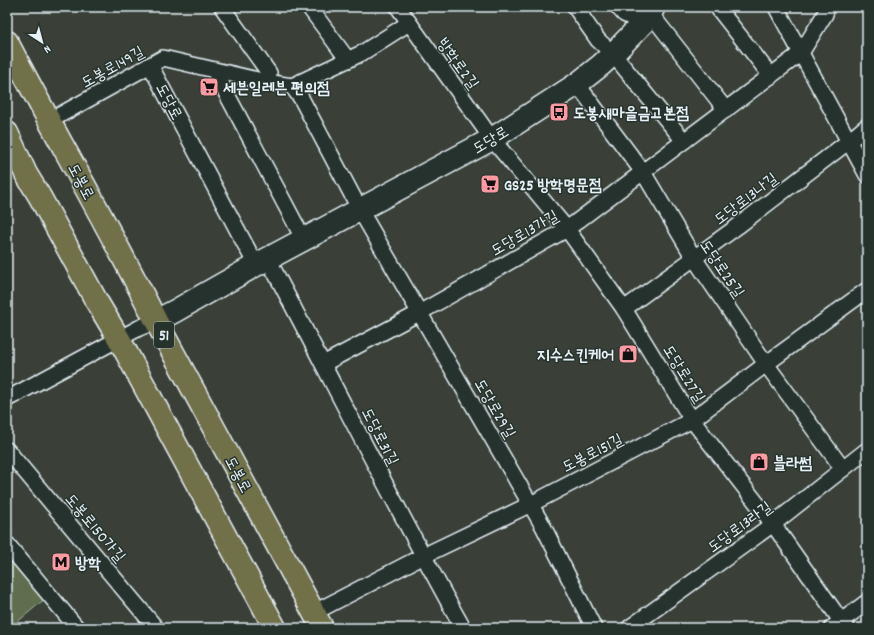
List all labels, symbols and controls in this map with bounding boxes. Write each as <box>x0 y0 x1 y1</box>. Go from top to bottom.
north arrow <box>22 22 62 62</box>
street label: 방학로2길 <box>430 34 484 95</box>
text: N <box>39 40 54 57</box>
street label: 도봉로149길 <box>77 41 149 95</box>
supermarket icon: 세븐일레븐 편의점 <box>198 76 220 98</box>
place label: 세븐일레븐 편의점 <box>223 78 330 101</box>
street label: 도당로 <box>149 80 187 125</box>
bus stop icon: 도봉새마을금고본점 <box>548 101 570 123</box>
place label: 도봉새마을금고본점 <box>573 103 689 126</box>
street label: 도당로 <box>469 121 514 161</box>
street label: 도봉로 <box>61 160 99 205</box>
street label: 도당로13나길 <box>710 168 783 232</box>
supermarket icon: GS25 방학명문점 <box>479 173 501 195</box>
place label: GS25 방학명문점 <box>504 175 602 198</box>
street label: 도당로13가길 <box>487 205 564 263</box>
street label: 도당로25길 <box>693 236 749 303</box>
road number: 51 <box>154 322 174 348</box>
street label: 도당로27길 <box>656 341 710 408</box>
shop icon: 지수스킨케어 <box>617 343 639 365</box>
place label: 지수스킨케어 <box>537 345 614 368</box>
street label: 도당로29길 <box>467 375 520 444</box>
street label: 도당로31길 <box>354 404 403 470</box>
street label: 도봉로151길 <box>559 429 628 479</box>
shop icon: 블라썸 <box>748 451 770 473</box>
street label: 도봉로 <box>218 453 256 498</box>
place label: 블라썸 <box>773 453 812 476</box>
street label: 도봉로150가길 <box>58 489 130 568</box>
street label: 도당로13라길 <box>703 497 778 559</box>
metro station icon: 방학 <box>50 551 72 573</box>
place label: 방학 <box>75 553 101 576</box>

